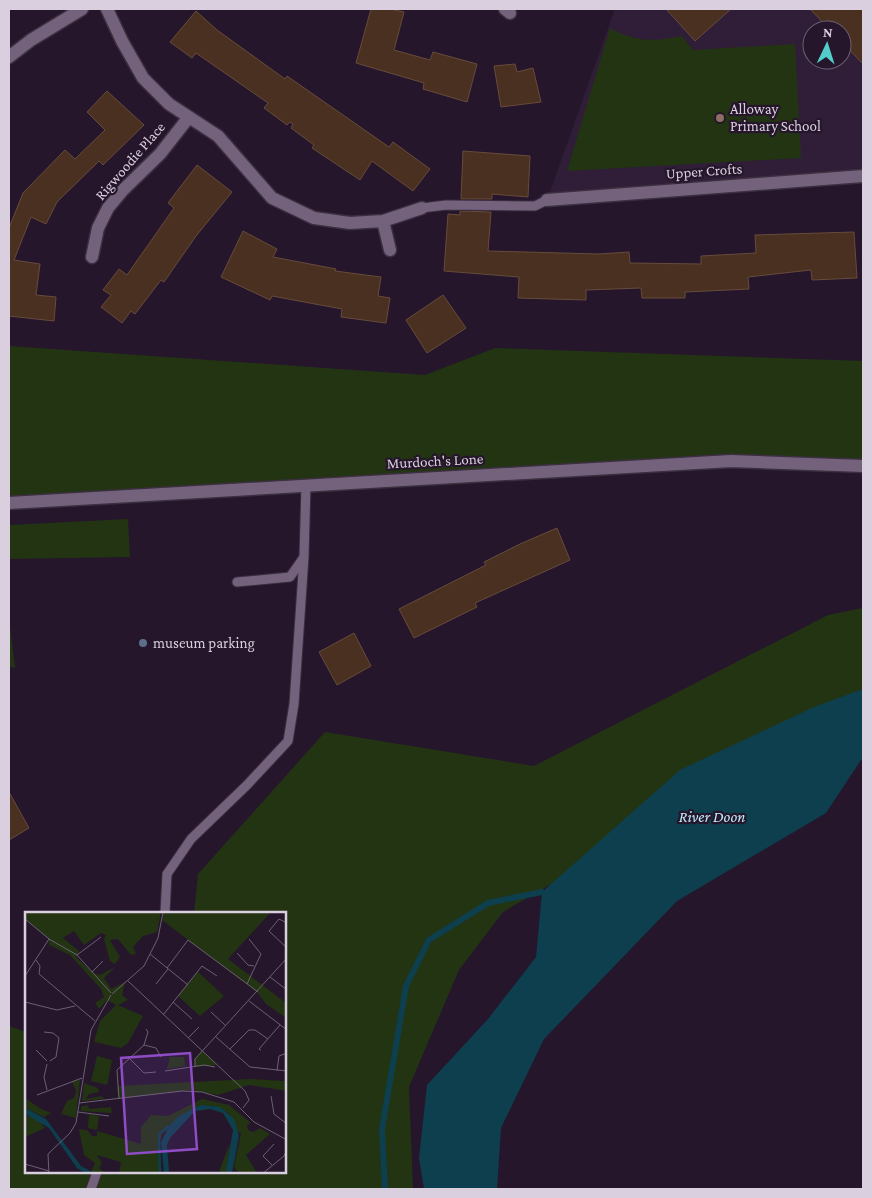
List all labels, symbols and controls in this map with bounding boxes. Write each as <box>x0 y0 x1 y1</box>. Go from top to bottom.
north arrow <box>802 20 852 70</box>
text: N <box>823 24 834 40</box>
place label: Alloway Primary School <box>730 101 821 135</box>
marker: Alloway Primary School <box>714 112 726 124</box>
street label: Rigwoodie Place <box>92 119 169 204</box>
street label: Upper Crofts <box>665 160 743 183</box>
street label: Murdoch's Lone <box>386 450 484 472</box>
place label: museum parking <box>153 635 255 652</box>
marker: museum parking <box>137 637 149 649</box>
water label: River Doon <box>679 808 745 825</box>
inset map <box>25 912 286 1173</box>

